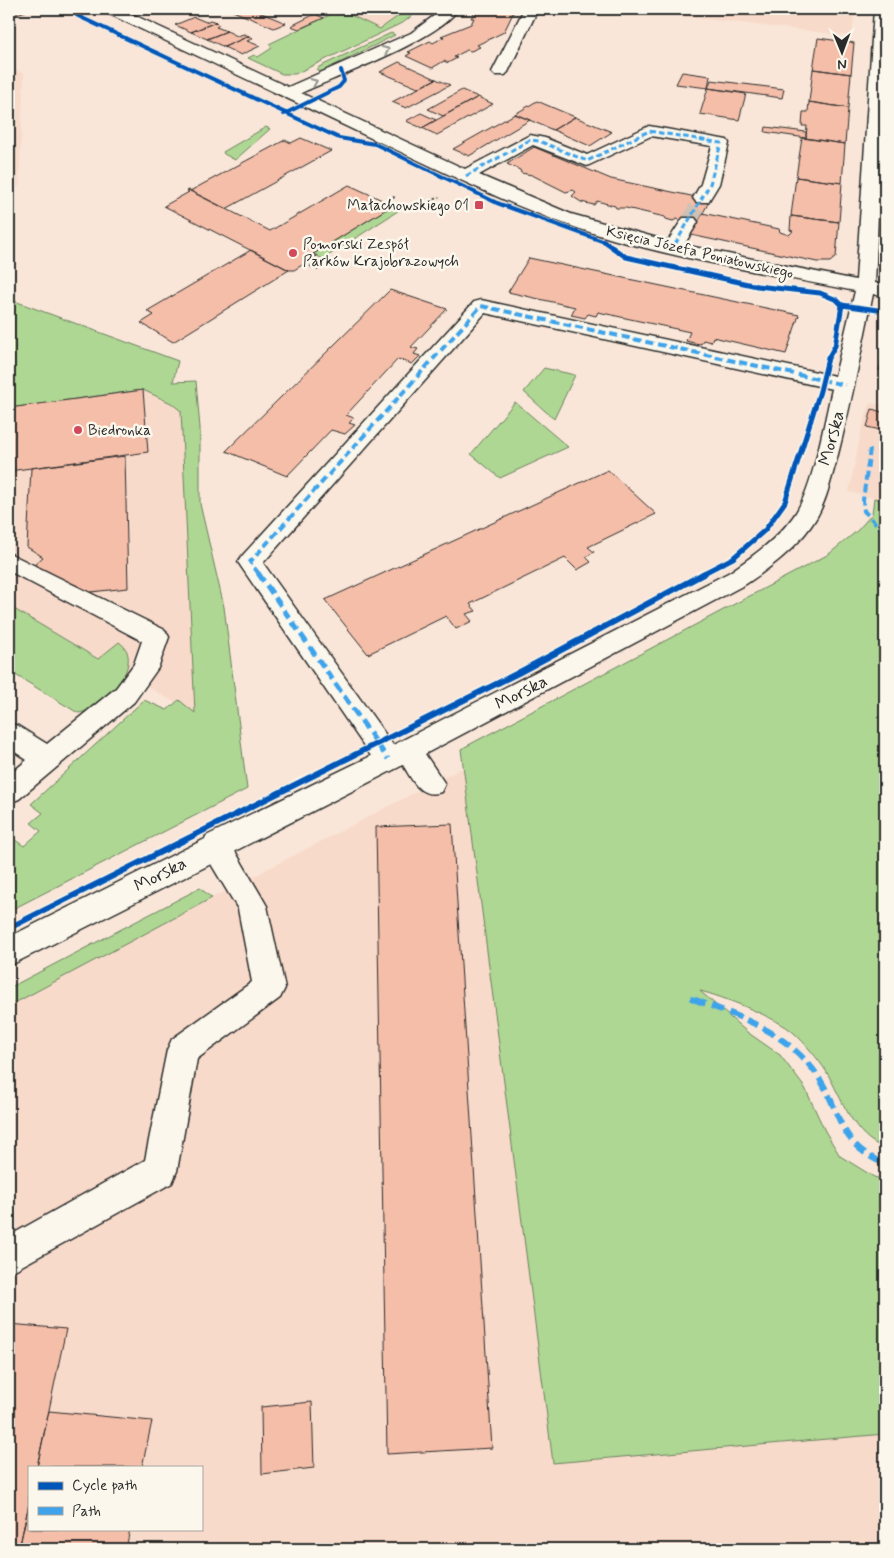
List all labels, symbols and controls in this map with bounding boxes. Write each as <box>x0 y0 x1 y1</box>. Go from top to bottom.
north arrow <box>816 28 866 78</box>
one-way arrow <box>380 46 389 56</box>
text: N <box>837 55 847 73</box>
one-way arrow <box>309 77 318 88</box>
place label: Małachowskiego 01 <box>347 196 469 216</box>
marker: Małachowskiego 01 <box>473 199 485 211</box>
street label: Księcia Józefa Poniatowskiego <box>604 222 796 285</box>
place label: Pomorski Zespół Parków Krajobrazowych <box>303 235 459 272</box>
marker: Pomorski Zespół Parków Krajobrazowych <box>287 247 299 259</box>
street label: Morska <box>813 408 851 468</box>
place label: Biedronka <box>88 421 151 441</box>
marker: Biedronka <box>72 424 84 436</box>
street label: Morska <box>491 670 552 716</box>
street label: Morska <box>130 852 191 898</box>
legend <box>28 1466 202 1530</box>
text: Cycle path <box>72 1476 137 1496</box>
text: Path <box>72 1502 101 1522</box>

